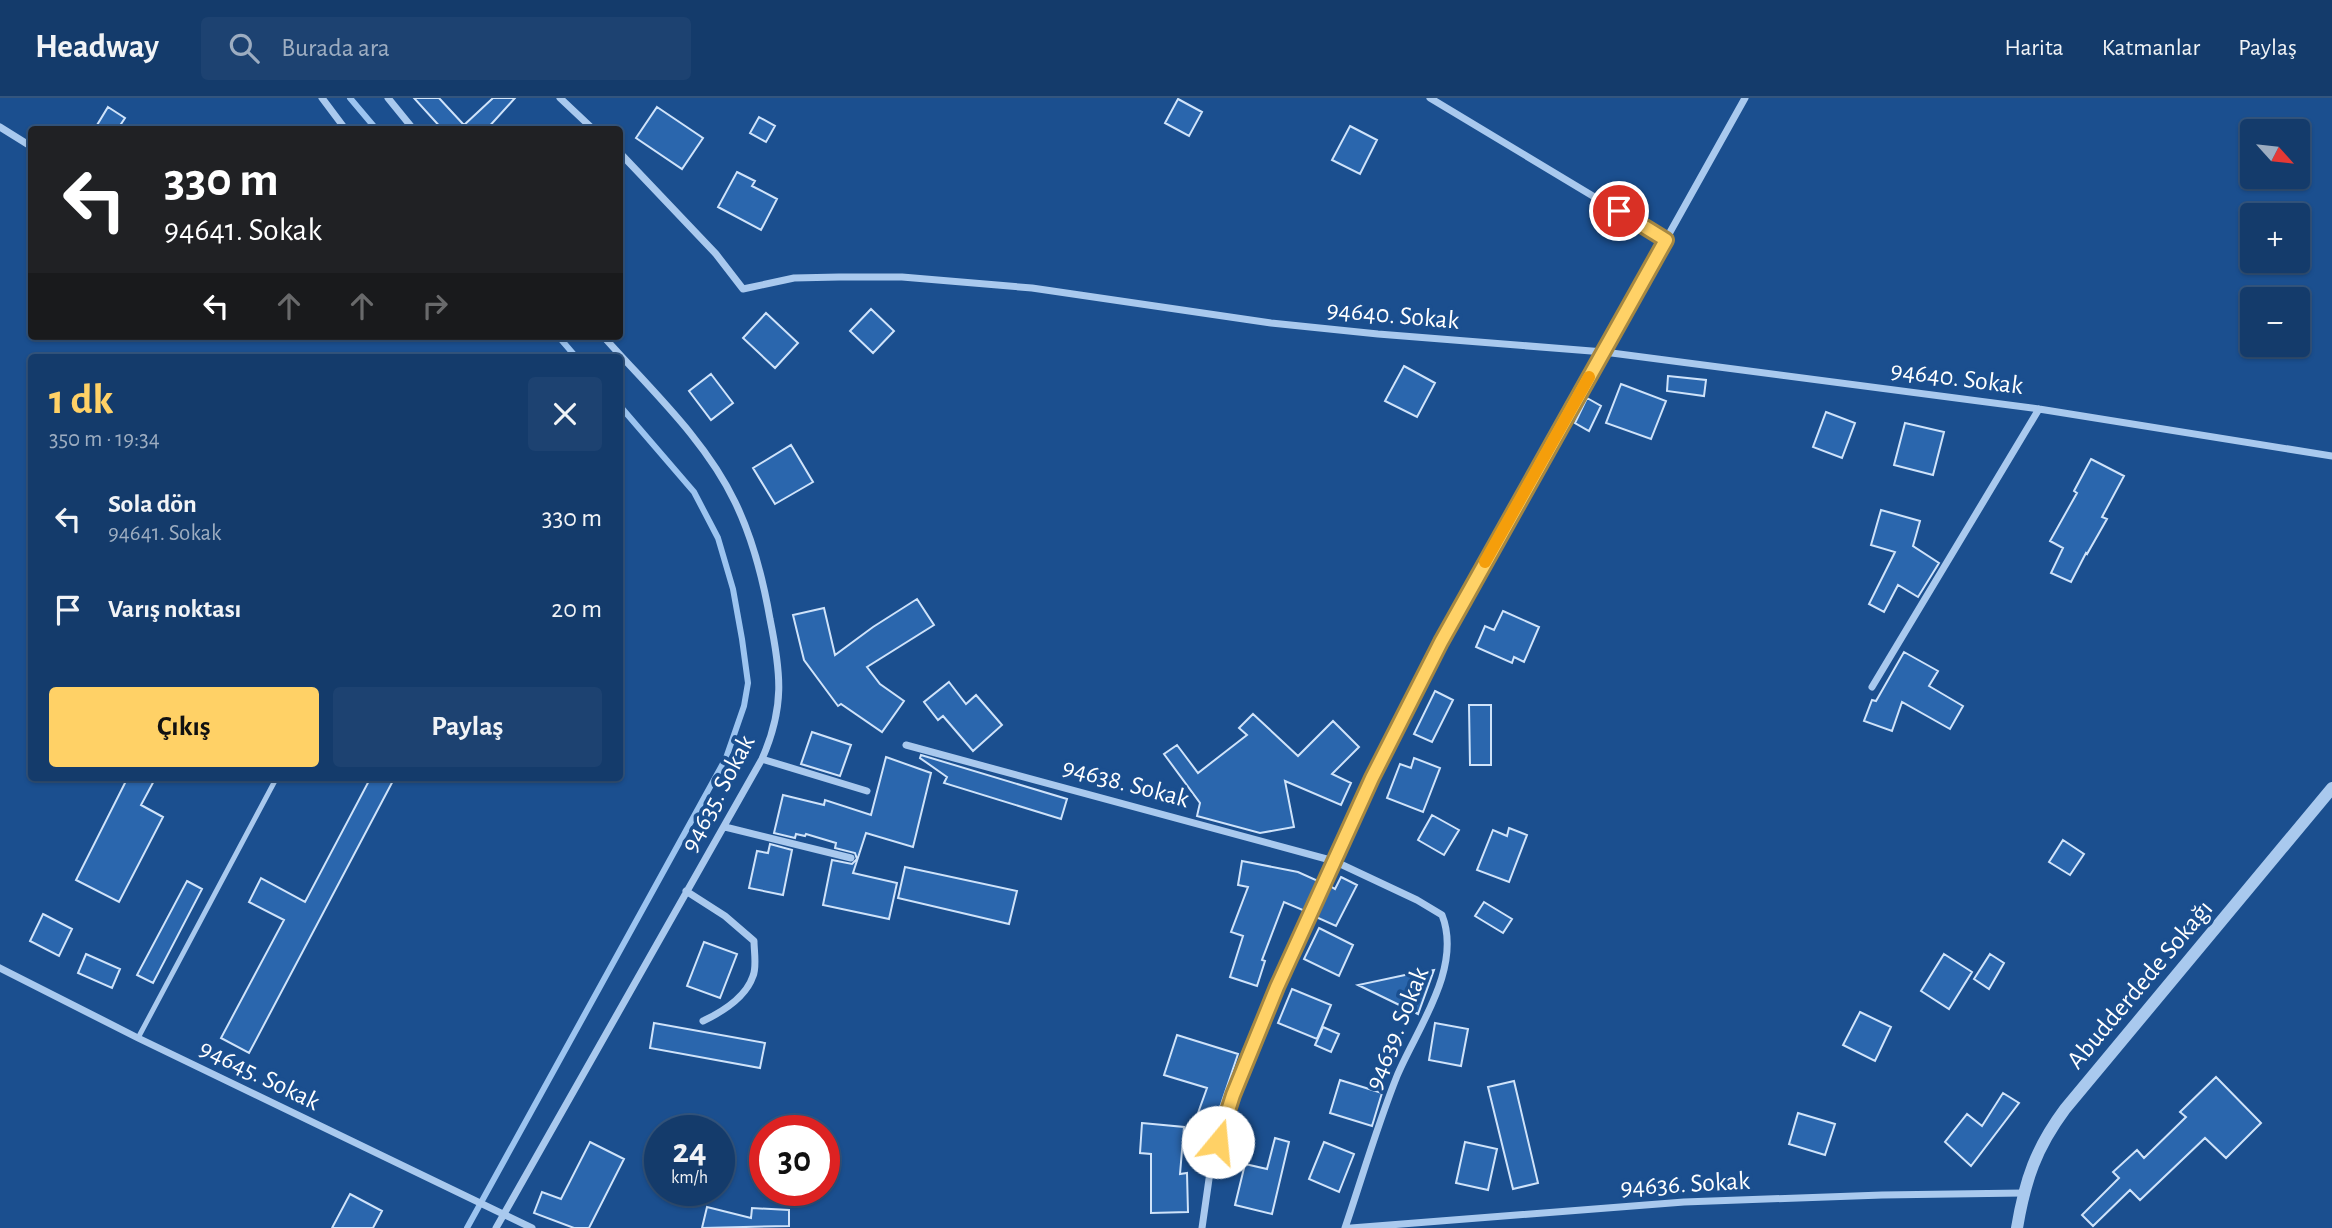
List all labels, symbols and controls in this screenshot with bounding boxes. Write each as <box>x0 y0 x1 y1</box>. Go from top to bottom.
search box <box>201 17 691 80</box>
icon: search <box>225 29 263 67</box>
text: Headway <box>35 31 159 64</box>
text: Burada ara <box>281 35 390 61</box>
text: Harita <box>2005 36 2064 60</box>
text: Katmanlar <box>2102 36 2200 60</box>
text: Paylaş <box>2238 36 2297 60</box>
north arrow <box>2240 119 2310 189</box>
map controls <box>2240 119 2310 357</box>
icon: left <box>49 154 140 245</box>
text: 330 m <box>164 156 279 205</box>
pin <box>1589 181 1649 241</box>
icon: arrive <box>1600 192 1638 230</box>
button: + <box>2240 203 2310 273</box>
text: 94641. Sokak <box>164 214 322 246</box>
icon: left <box>197 287 235 325</box>
icon: ahead <box>270 287 308 325</box>
icon: ahead <box>343 287 381 325</box>
icon: right <box>416 287 454 325</box>
button: − <box>2240 287 2310 357</box>
street label: 94640. Sokak <box>1325 296 1461 334</box>
street label: 94640. Sokak <box>1889 357 2025 399</box>
button: close <box>528 377 602 451</box>
text: 1 dk <box>49 379 113 421</box>
text: 350 m · 19:34 <box>49 428 160 451</box>
text: Sola dön <box>108 491 197 517</box>
icon: left <box>49 500 87 538</box>
text: 330 m <box>542 505 602 531</box>
text: 94641. Sokak <box>108 522 222 545</box>
icon: arrive <box>49 591 87 629</box>
text: Varış noktası <box>108 596 241 622</box>
text: 20 m <box>551 596 602 622</box>
button: Çıkış <box>49 687 319 767</box>
button: Paylaş <box>333 687 602 767</box>
street label: 94635. Sokak <box>676 731 760 856</box>
street label: 94638. Sokak <box>1060 754 1192 812</box>
street label: Abudderdede Sokağı <box>2062 895 2218 1074</box>
street label: 94639. Sokak <box>1361 963 1433 1093</box>
street label: 94645. Sokak <box>195 1035 324 1115</box>
position arrow <box>1181 1105 1255 1179</box>
speed limit sign: 30 <box>749 1115 840 1206</box>
text: 24 <box>672 1134 707 1169</box>
street label: 94636. Sokak <box>1620 1168 1751 1200</box>
text: km/h <box>671 1169 708 1187</box>

